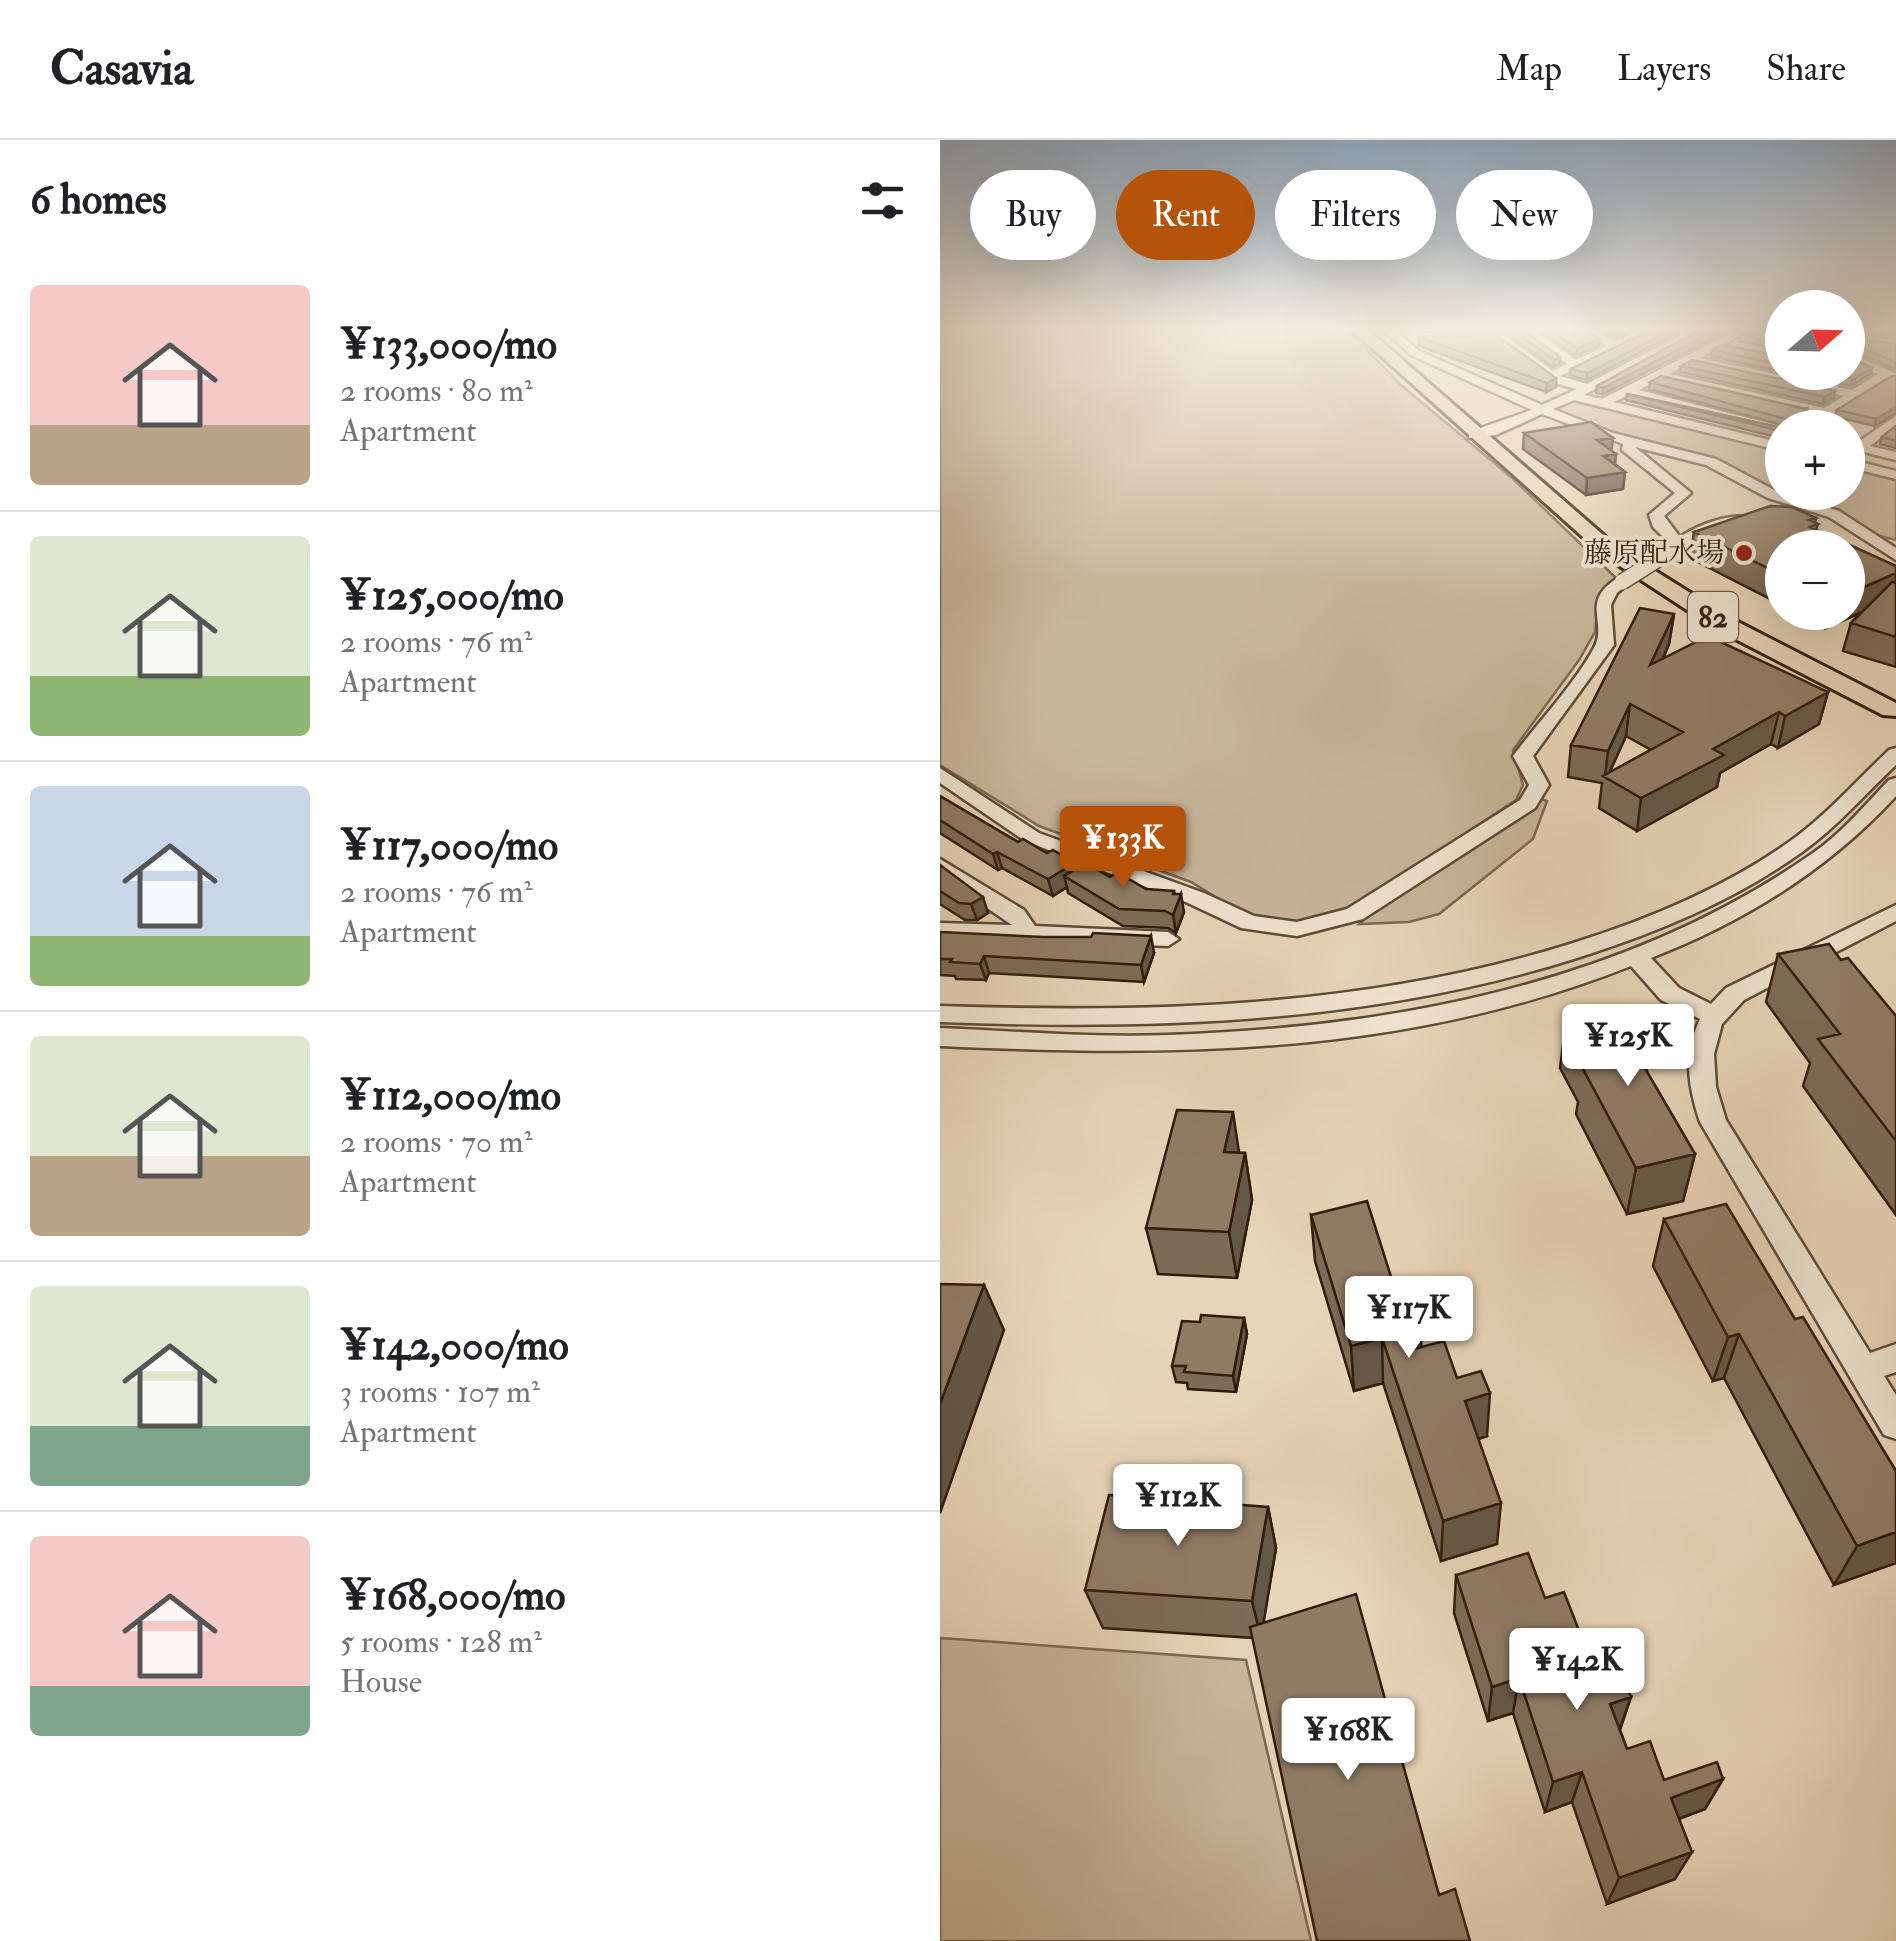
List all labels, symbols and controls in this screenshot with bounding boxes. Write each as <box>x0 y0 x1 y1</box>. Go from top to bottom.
text: Casavia <box>50 39 193 99</box>
text: Map <box>1496 47 1562 91</box>
text: Layers <box>1617 47 1711 91</box>
text: Share <box>1766 47 1846 91</box>
chip: Buy <box>970 170 1096 260</box>
chip: Rent <box>1116 170 1255 260</box>
chip: Filters <box>1275 170 1436 260</box>
chip: New <box>1456 170 1593 260</box>
icon: filters <box>855 173 910 228</box>
text: 6 homes <box>30 174 167 226</box>
north arrow <box>1765 290 1865 390</box>
map controls <box>1765 290 1865 630</box>
text: ¥133,000/mo <box>340 319 557 371</box>
icon: home <box>110 325 230 445</box>
text: 2 rooms · 80 m² <box>340 371 533 411</box>
button: + <box>1765 410 1865 510</box>
text: Apartment <box>340 411 477 451</box>
button: − <box>1765 530 1865 630</box>
place label: 藤原配水場 <box>1584 536 1724 571</box>
marker: 藤原配水場 <box>1733 542 1755 564</box>
text: ¥125,000/mo <box>340 570 564 622</box>
icon: home <box>110 576 230 696</box>
road number: 82 <box>1688 592 1738 642</box>
text: 2 rooms · 76 m² <box>340 622 533 662</box>
text: Apartment <box>340 662 477 702</box>
pin: ¥133K <box>1053 806 1193 891</box>
text: ¥133K <box>1082 818 1164 858</box>
text: ¥117,000/mo <box>340 820 558 872</box>
icon: home <box>110 826 230 946</box>
text: 2 rooms · 76 m² <box>340 872 533 912</box>
text: Apartment <box>340 912 477 952</box>
pin: ¥125K <box>1558 1004 1698 1089</box>
text: ¥125K <box>1584 1016 1672 1056</box>
text: ¥112,000/mo <box>340 1070 561 1122</box>
icon: home <box>110 1076 230 1196</box>
text: 2 rooms · 70 m² <box>340 1122 533 1162</box>
text: Apartment <box>340 1162 477 1202</box>
pin: ¥117K <box>1339 1276 1479 1361</box>
text: ¥117K <box>1367 1288 1451 1328</box>
text: ¥142,000/mo <box>340 1320 569 1372</box>
icon: home <box>110 1326 230 1446</box>
text: 3 rooms · 107 m² <box>340 1372 540 1412</box>
text: Apartment <box>340 1412 477 1452</box>
pin: ¥112K <box>1108 1464 1248 1549</box>
text: ¥112K <box>1135 1476 1221 1516</box>
text: ¥168,000/mo <box>340 1570 565 1622</box>
icon: home <box>110 1576 230 1696</box>
text: 5 rooms · 128 m² <box>340 1622 542 1662</box>
pin: ¥142K <box>1507 1628 1647 1713</box>
text: ¥142K <box>1531 1640 1623 1680</box>
text: House <box>340 1662 422 1702</box>
pin: ¥168K <box>1278 1698 1418 1783</box>
text: ¥168K <box>1304 1710 1392 1750</box>

